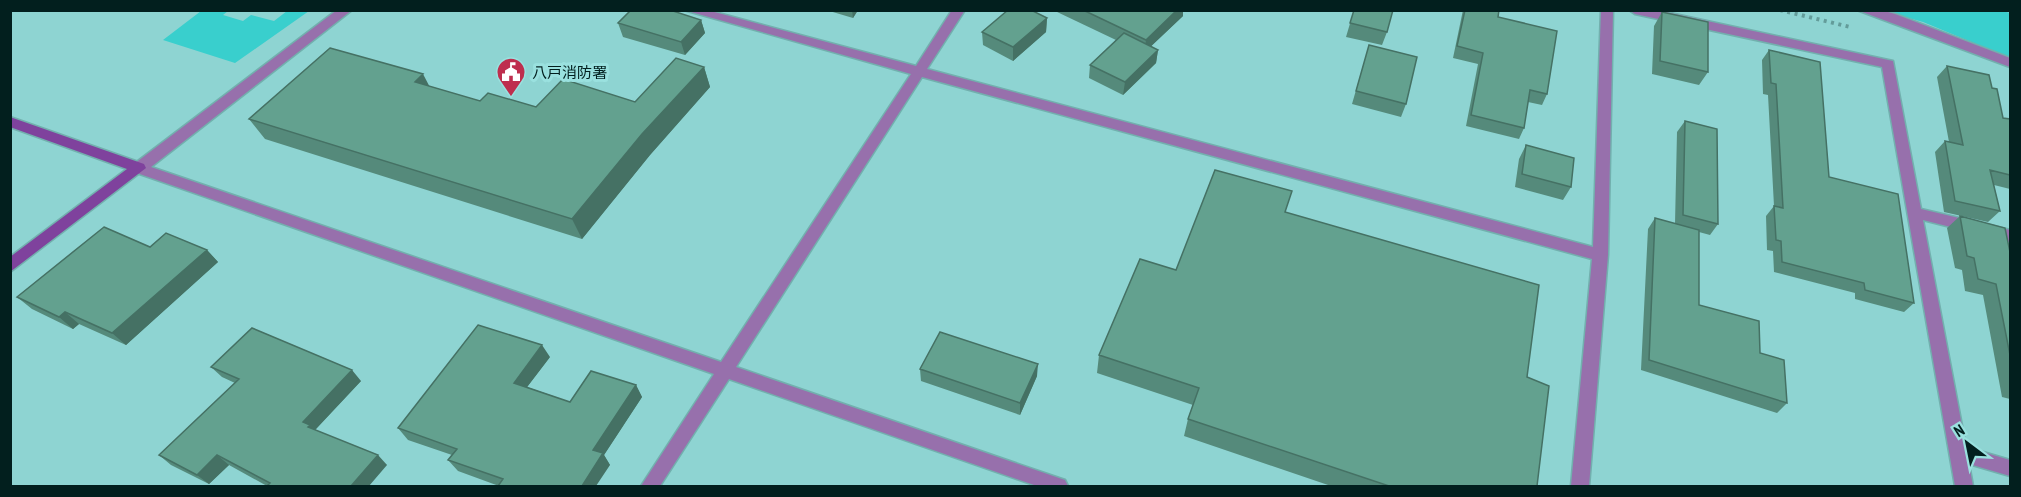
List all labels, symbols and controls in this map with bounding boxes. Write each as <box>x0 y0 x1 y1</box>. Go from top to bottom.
public building icon: 八戸消防署 <box>495 56 527 98</box>
place label: 八戸消防署 <box>532 63 607 82</box>
north arrow <box>1937 413 1997 473</box>
text: N <box>1950 420 1968 441</box>

